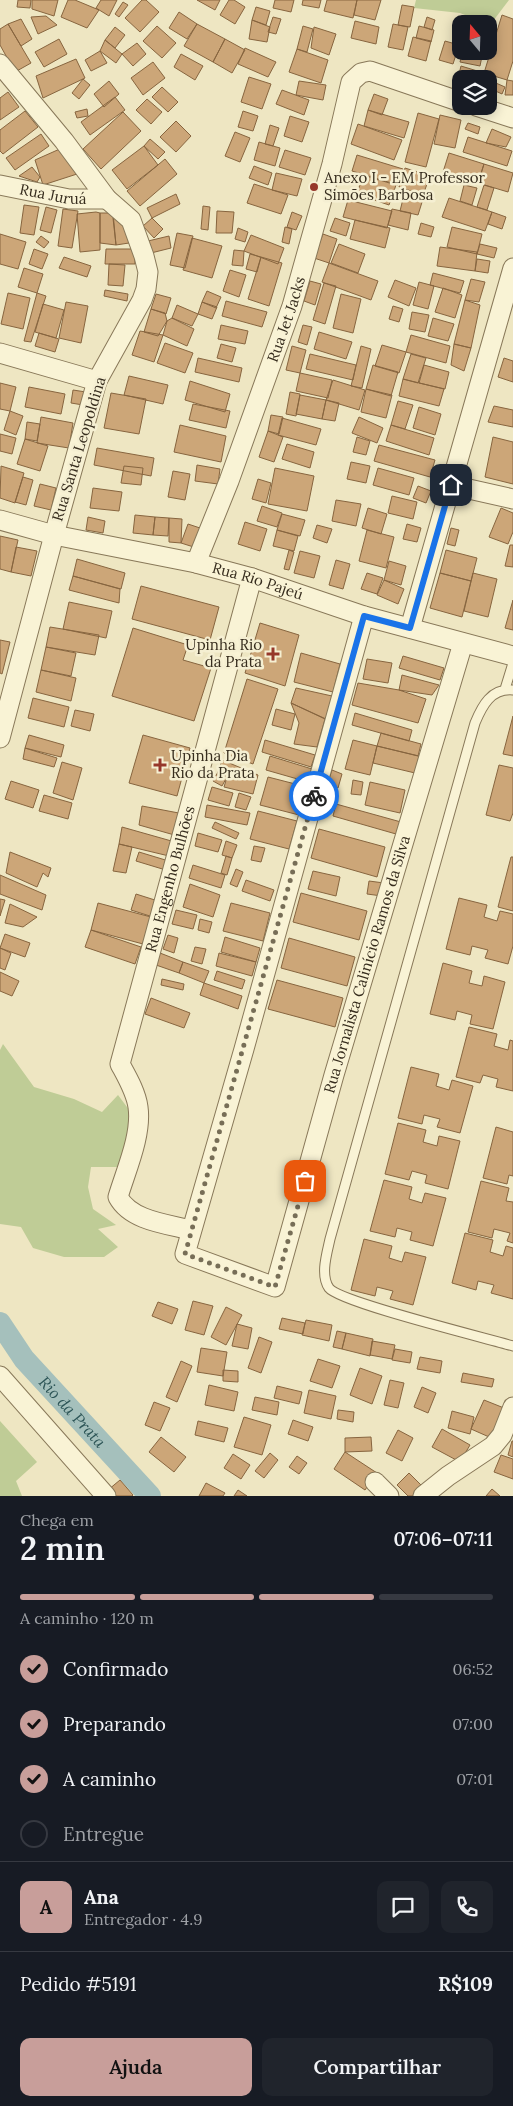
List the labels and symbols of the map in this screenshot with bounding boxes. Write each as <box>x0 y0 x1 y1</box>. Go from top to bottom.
north arrow <box>452 15 498 60</box>
place label: Anexo I - EM Professor Simões Barbosa <box>323 168 485 204</box>
street label: Rua Juruá <box>18 179 87 208</box>
marker: Anexo I - EM Professor Simões Barbosa <box>308 181 320 193</box>
street label: Rua Jet Jacks <box>263 274 309 365</box>
street label: Rua Santa Leopoldina <box>47 374 110 523</box>
pin <box>430 464 472 506</box>
street label: Rua Rio Pajeú <box>210 558 306 604</box>
place label: Upinha Rio da Prata <box>185 635 262 671</box>
marker: Upinha Rio da Prata <box>266 647 280 661</box>
place label: Upinha Dia Rio da Prata <box>171 746 255 782</box>
marker: Upinha Dia Rio da Prata <box>153 758 167 772</box>
courier <box>289 771 339 821</box>
street label: Rua Engenho Bulhões <box>141 804 199 954</box>
street label: Rua Jornalista Calinício Ramos da Silva <box>319 833 414 1095</box>
pin <box>284 1160 326 1202</box>
water label: Rio da Prata <box>35 1372 110 1452</box>

